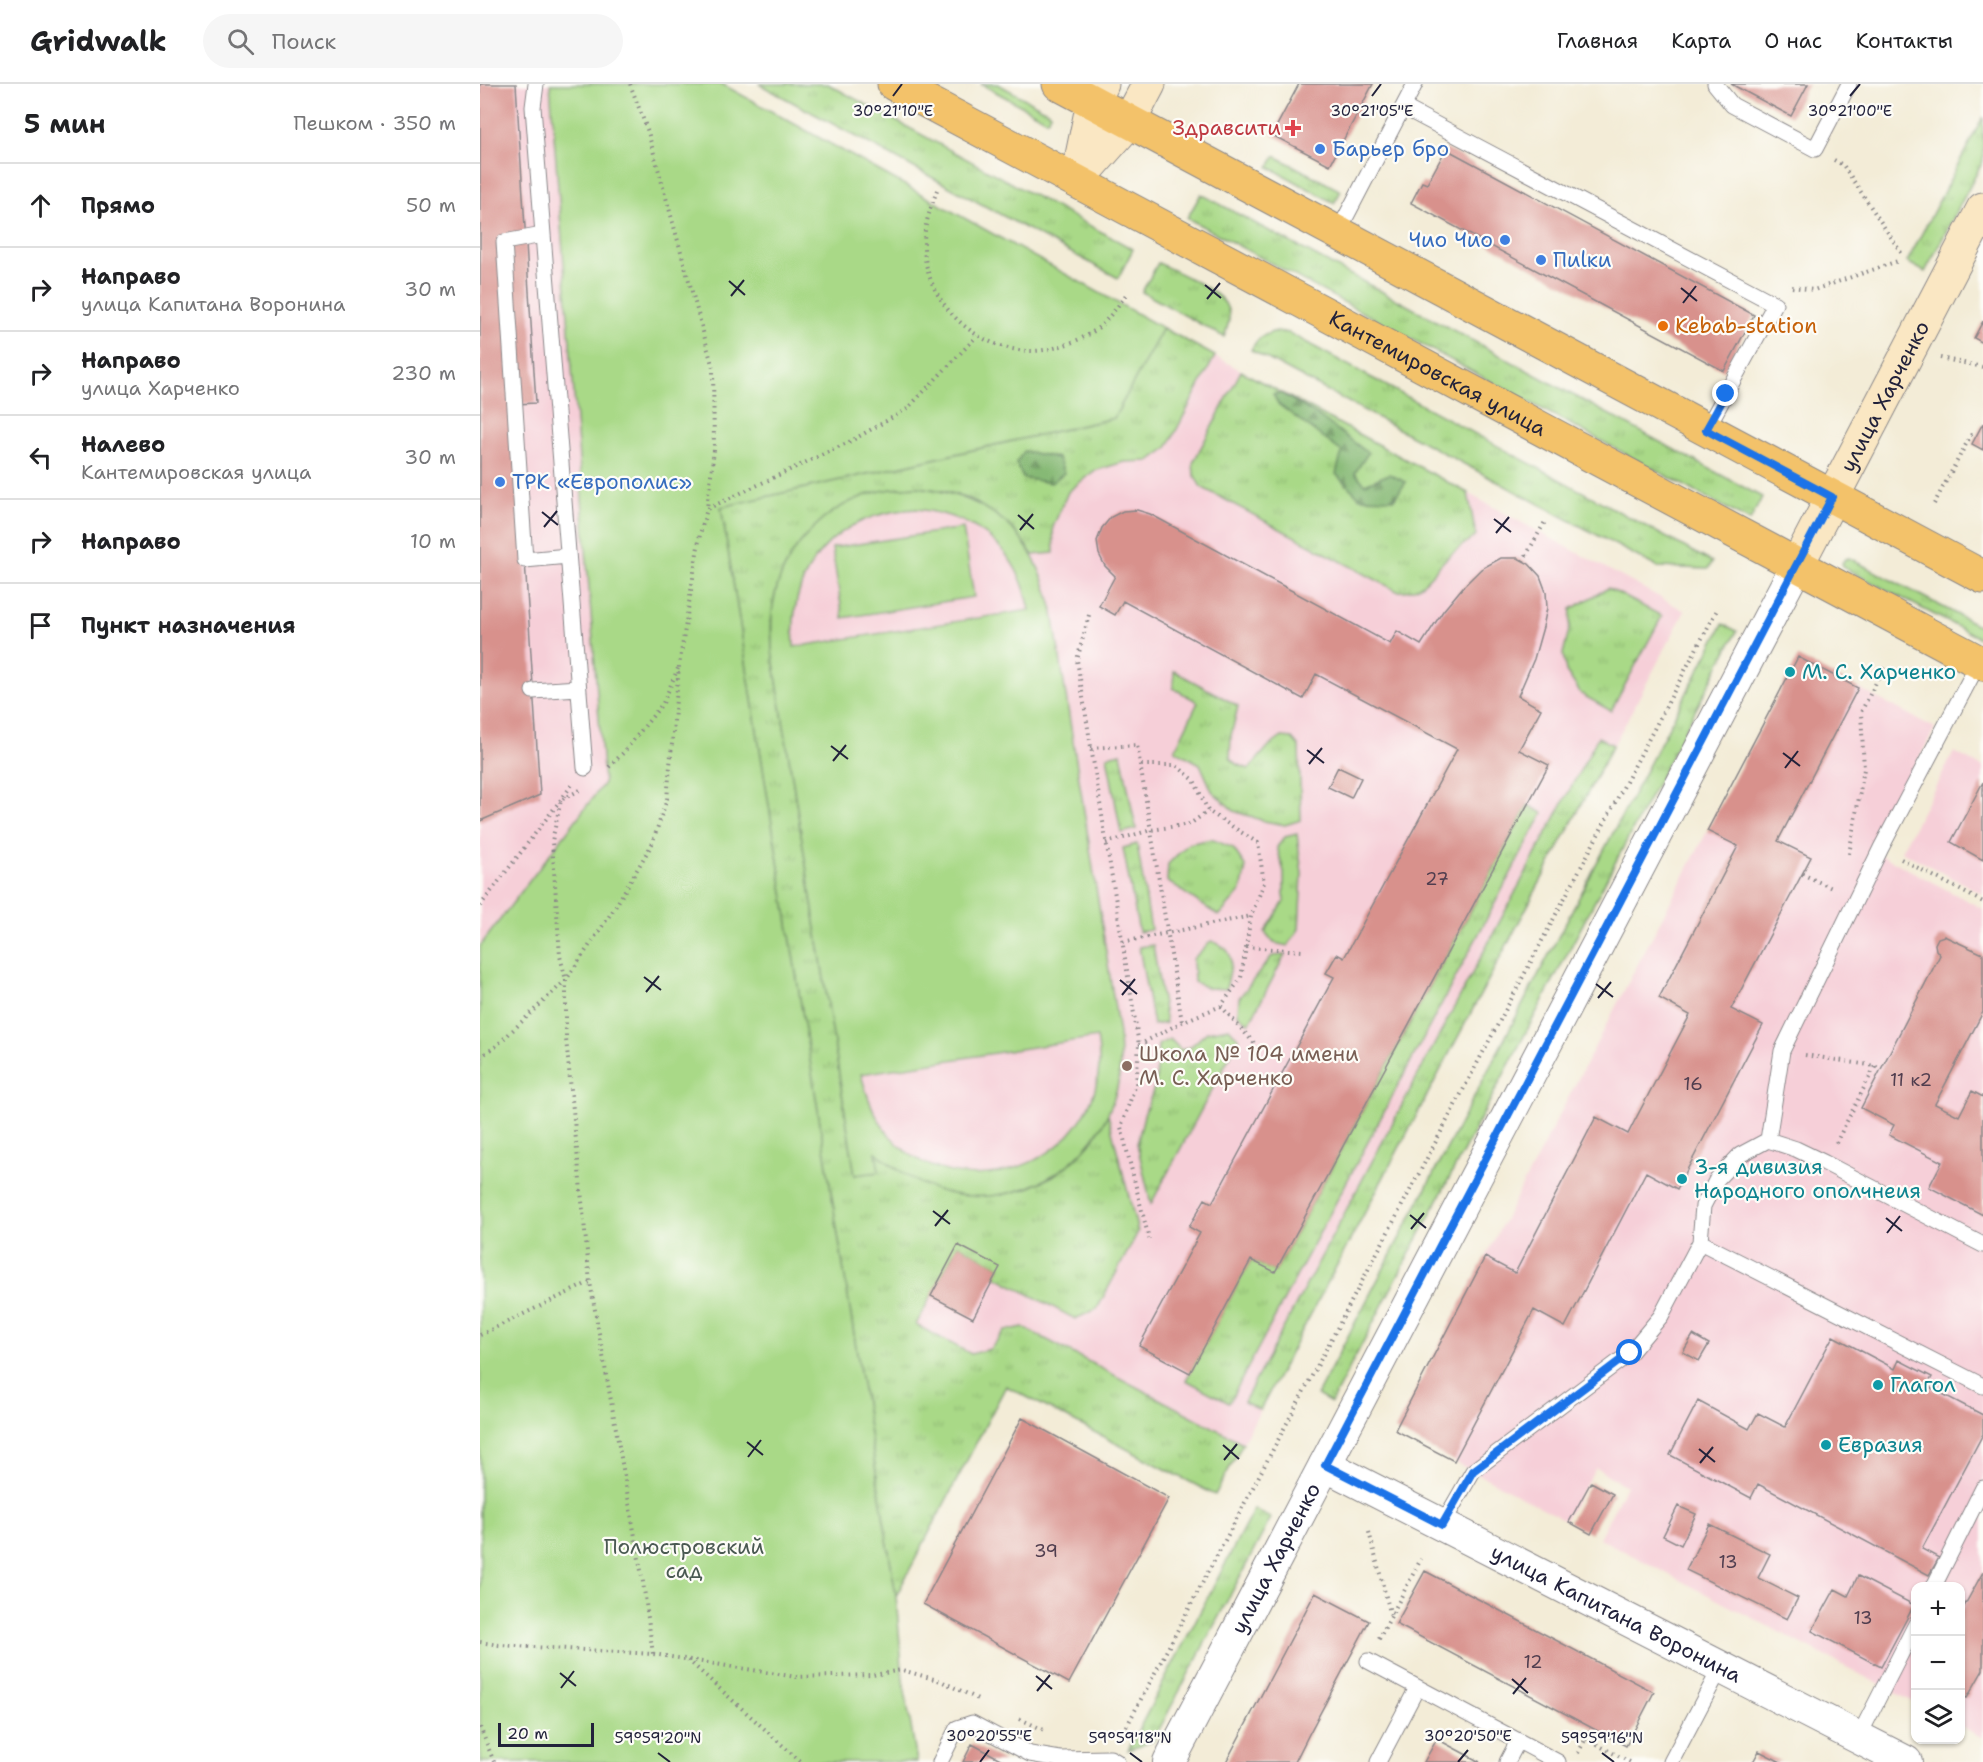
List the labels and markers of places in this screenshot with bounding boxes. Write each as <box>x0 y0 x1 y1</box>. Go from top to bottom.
place label: Здравсити <box>1173 114 1281 142</box>
marker: Здравсити <box>1286 121 1300 135</box>
place label: Барьер бро <box>1332 135 1449 163</box>
marker: Барьер бро <box>1313 142 1327 156</box>
place label: Чио Чио <box>1409 226 1493 254</box>
marker: Чио Чио <box>1498 233 1512 247</box>
place label: Пиlки <box>1553 246 1612 274</box>
marker: Пиlки <box>1534 253 1548 267</box>
place label: Kebab-station <box>1675 312 1817 340</box>
marker: Kebab-station <box>1656 319 1670 333</box>
place label: ТРК «Европолис» <box>512 468 692 496</box>
marker: ТРК «Европолис» <box>493 475 507 489</box>
place label: М. С. Харченко <box>1802 658 1956 686</box>
marker: М. С. Харченко <box>1783 665 1797 679</box>
place label: Школа № 104 имени М. С. Харченко <box>1139 1040 1359 1092</box>
marker: Школа № 104 имени М. С. Харченко <box>1120 1059 1134 1073</box>
place label: 3-я дивизия Народного ополчнеия <box>1694 1153 1921 1205</box>
marker: 3-я дивизия Народного ополчнеия <box>1675 1172 1689 1186</box>
place label: Глагол <box>1890 1371 1956 1399</box>
marker: Глагол <box>1871 1378 1885 1392</box>
place label: Евразия <box>1838 1431 1923 1459</box>
marker: Евразия <box>1819 1438 1833 1452</box>

